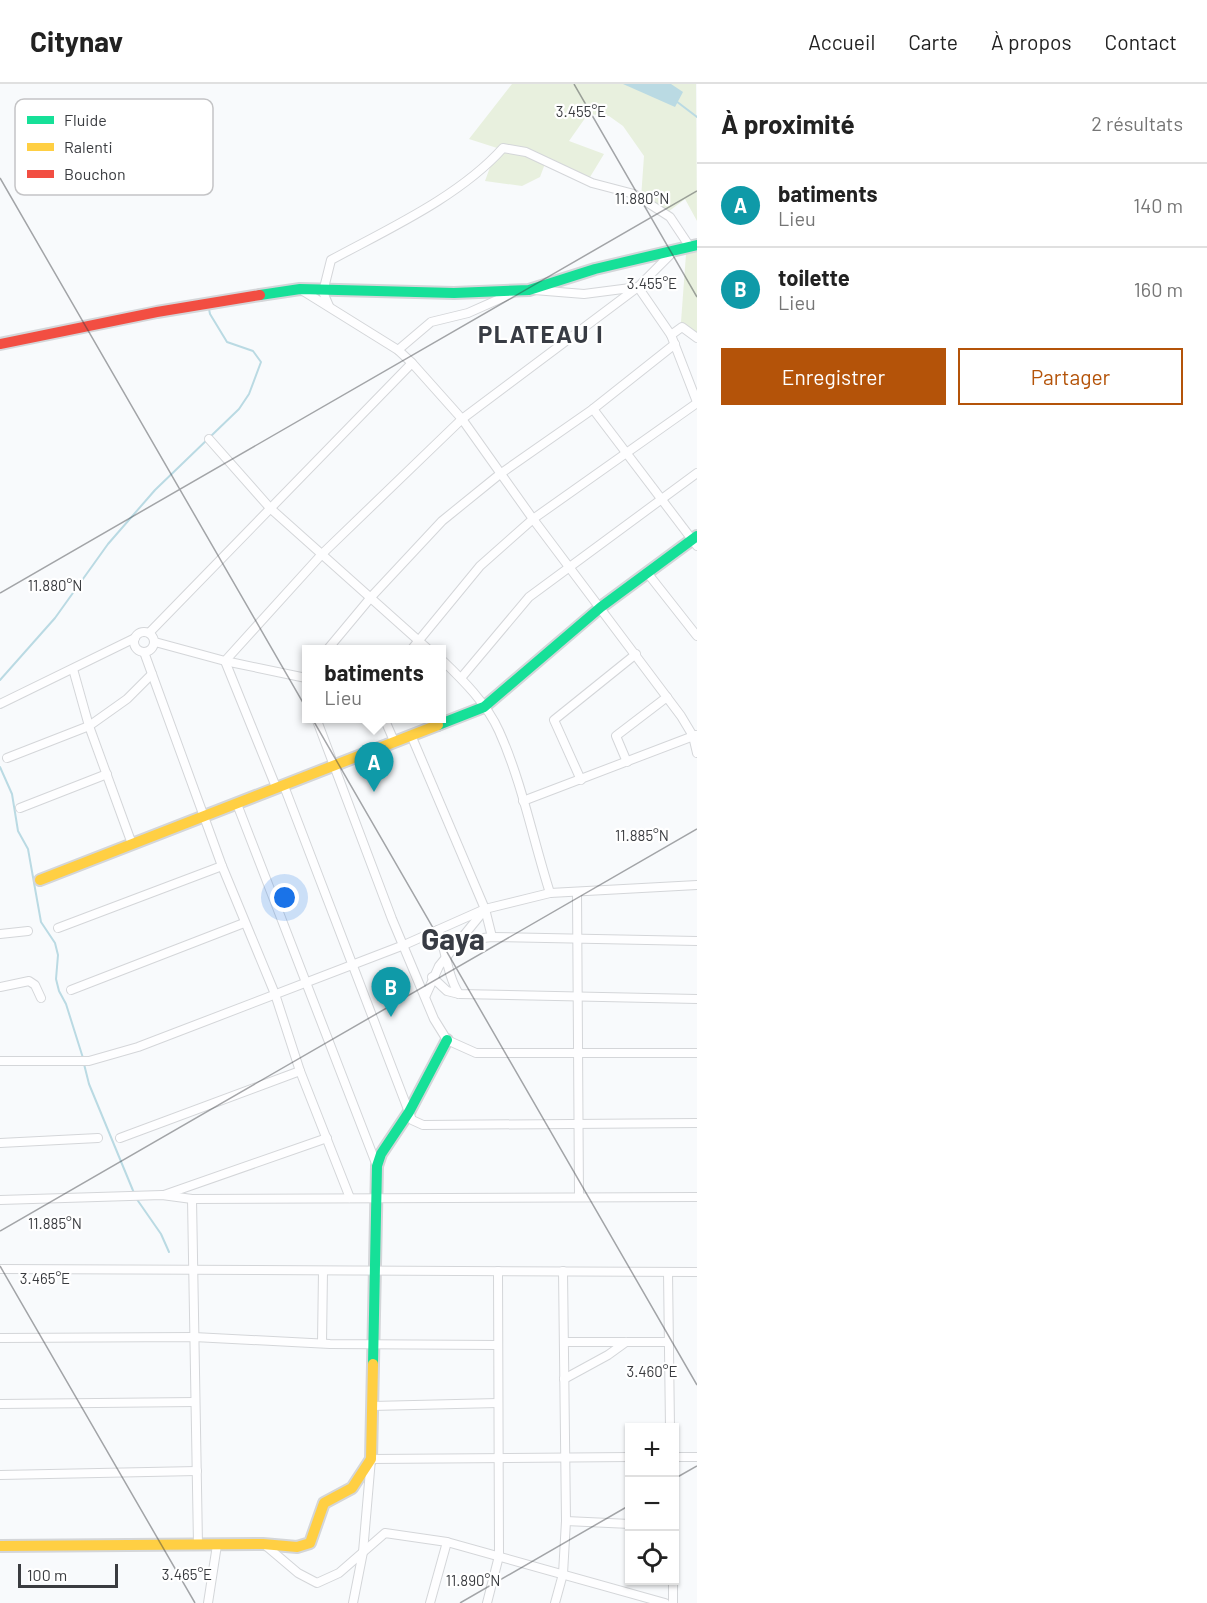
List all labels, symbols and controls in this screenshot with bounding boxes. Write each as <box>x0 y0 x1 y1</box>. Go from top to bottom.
text: Citynav <box>30 24 123 58</box>
text: Accueil <box>808 29 875 54</box>
text: Carte <box>908 29 958 54</box>
text: À propos <box>991 29 1072 54</box>
text: Contact <box>1105 29 1177 54</box>
legend <box>15 99 213 195</box>
text: 3.455°E <box>556 102 606 120</box>
text: À proximité <box>721 108 855 139</box>
text: Fluide <box>64 110 107 129</box>
text: 2 résultats <box>1091 111 1183 135</box>
text: Ralenti <box>64 137 113 156</box>
text: Bouchon <box>64 164 126 183</box>
text: batiments <box>778 180 878 206</box>
text: 11.880°N <box>615 189 669 207</box>
text: A <box>734 193 747 217</box>
text: 140 m <box>1133 193 1183 217</box>
text: Lieu <box>778 206 816 230</box>
text: toilette <box>778 264 850 290</box>
text: 3.455°E <box>627 274 677 292</box>
text: B <box>734 277 747 301</box>
text: 160 m <box>1134 277 1183 301</box>
text: Lieu <box>778 290 816 314</box>
district label: PLATEAU I <box>478 319 604 348</box>
button: Enregistrer <box>721 348 946 405</box>
button: Partager <box>958 348 1183 405</box>
text: 11.880°N <box>28 576 82 594</box>
popup <box>302 645 446 723</box>
text: batiments <box>324 659 424 685</box>
text: Lieu <box>324 685 362 709</box>
pin: A <box>354 742 394 792</box>
text: 11.885°N <box>615 826 669 844</box>
your location <box>270 883 299 912</box>
district label: Gaya <box>421 920 485 956</box>
pin: B <box>372 968 410 1017</box>
text: 11.885°N <box>28 1214 82 1232</box>
text: 3.465°E <box>20 1269 70 1287</box>
text: 3.460°E <box>626 1362 678 1380</box>
map controls <box>625 1423 679 1585</box>
button: + <box>625 1423 679 1477</box>
button: − <box>625 1477 679 1531</box>
button: locate <box>625 1531 679 1585</box>
scale bar <box>18 1561 118 1588</box>
text: 100 m <box>27 1565 67 1584</box>
text: 3.465°E <box>162 1565 212 1583</box>
text: 11.890°N <box>446 1571 500 1589</box>

